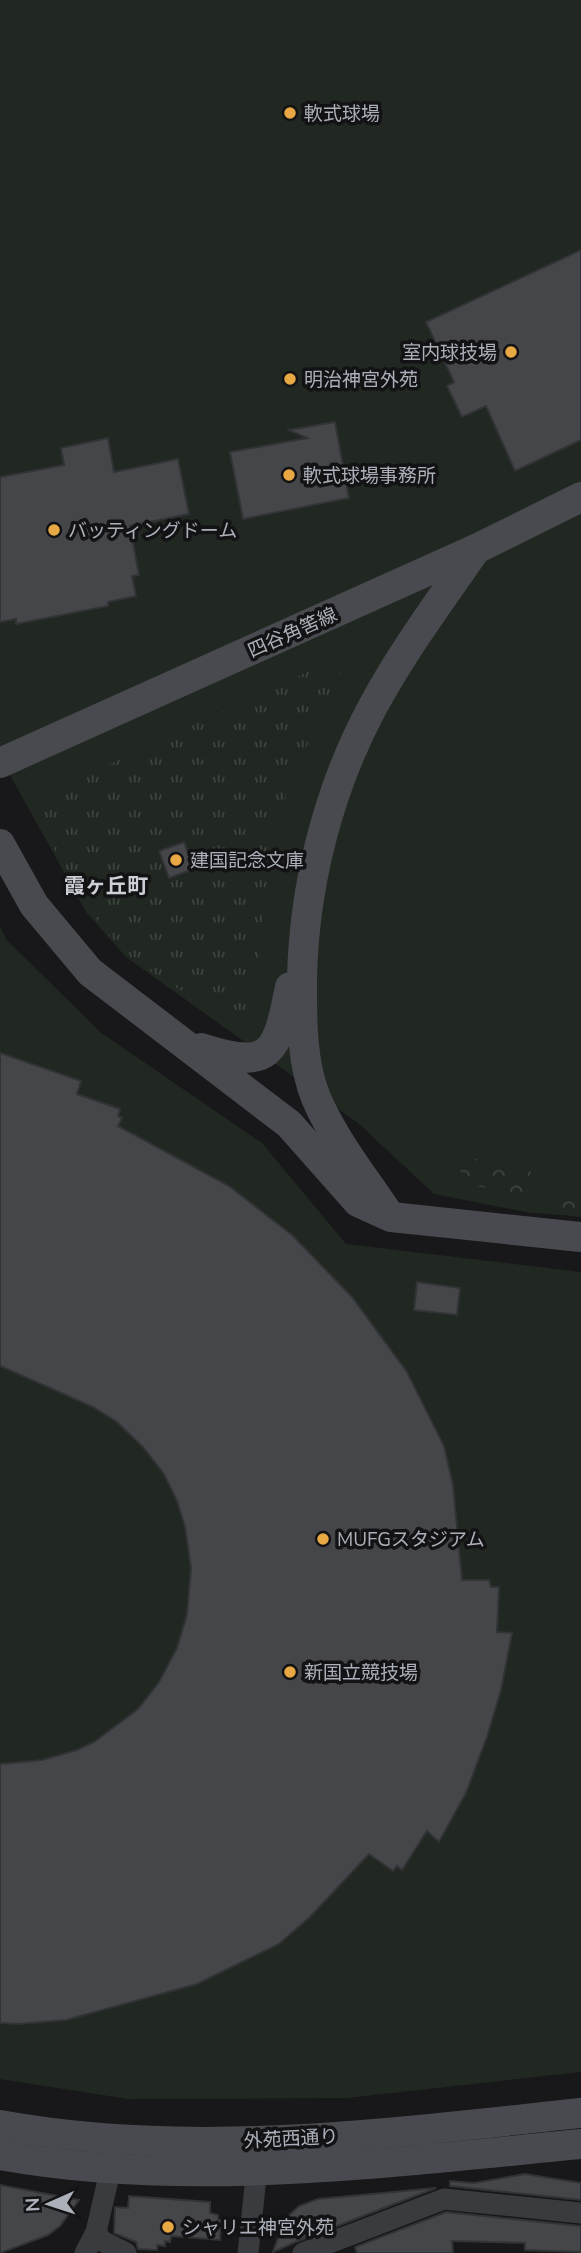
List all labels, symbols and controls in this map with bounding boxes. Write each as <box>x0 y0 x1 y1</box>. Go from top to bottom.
place label: 軟式球場 <box>304 101 380 127</box>
marker: 軟式球場 <box>282 105 298 121</box>
place label: 室内球技場 <box>402 340 497 366</box>
marker: 室内球技場 <box>503 344 519 360</box>
place label: 明治神宮外苑 <box>304 367 418 393</box>
marker: 明治神宮外苑 <box>282 371 298 387</box>
place label: 軟式球場事務所 <box>303 463 436 489</box>
marker: 軟式球場事務所 <box>281 467 297 483</box>
place label: バッティングドーム <box>68 518 237 544</box>
marker: バッティングドーム <box>46 522 62 538</box>
street label: 四谷角筈線 <box>244 602 341 664</box>
place label: 建国記念文庫 <box>190 848 304 874</box>
marker: 建国記念文庫 <box>168 852 184 868</box>
district label: 霞ヶ丘町 <box>64 872 148 900</box>
place label: MUFGスタジアム <box>337 1527 485 1553</box>
marker: MUFGスタジアム <box>315 1531 331 1547</box>
place label: 新国立競技場 <box>304 1660 418 1686</box>
marker: 新国立競技場 <box>282 1664 298 1680</box>
street label: 外苑西通り <box>243 2124 339 2154</box>
north arrow <box>14 2169 84 2239</box>
text: N <box>20 2197 46 2213</box>
place label: シャリエ神宮外苑 <box>182 2215 334 2241</box>
marker: シャリエ神宮外苑 <box>160 2219 176 2235</box>

